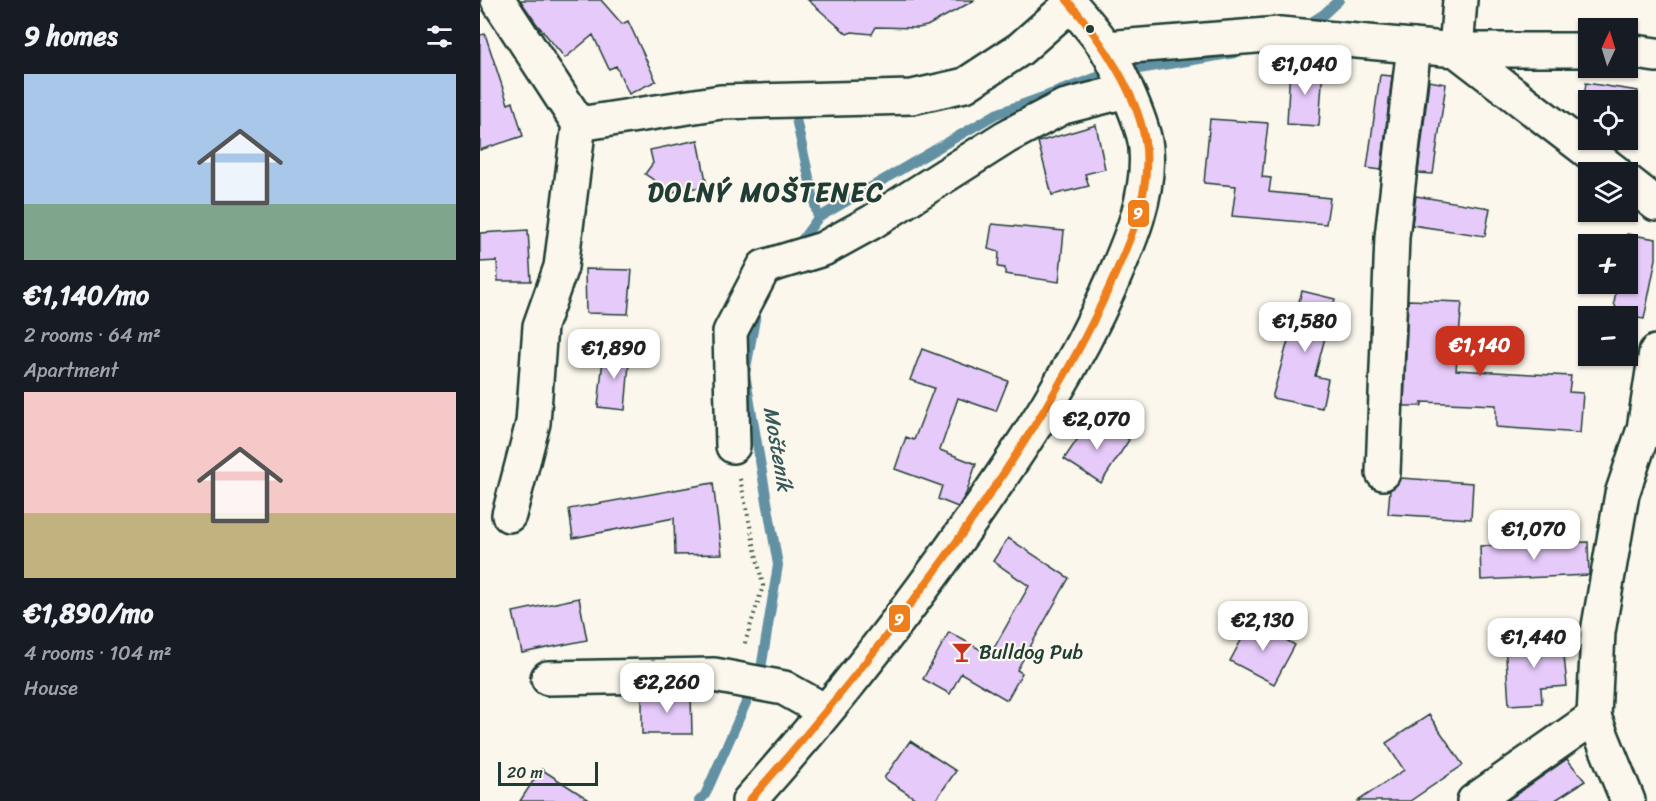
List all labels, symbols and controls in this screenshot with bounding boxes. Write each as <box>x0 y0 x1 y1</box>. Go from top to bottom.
text: 9 homes <box>24 13 118 59</box>
north arrow <box>1578 18 1638 78</box>
map controls <box>1578 18 1638 366</box>
icon: filters <box>423 20 456 53</box>
unlabelled marker <box>1084 23 1096 35</box>
pin: €1,040 <box>1256 45 1354 96</box>
text: €1,040 <box>1272 47 1338 82</box>
button: locate <box>1578 90 1638 150</box>
icon: home <box>186 113 294 221</box>
button: layers <box>1578 162 1638 222</box>
district label: DOLNÝ MOŠTENEC <box>648 169 884 215</box>
line badge: 9 <box>1127 199 1150 228</box>
text: 9 <box>1133 199 1143 228</box>
button: + <box>1578 234 1638 294</box>
text: €1,140/mo <box>24 272 149 318</box>
pin: €1,580 <box>1256 302 1354 353</box>
text: €1,580 <box>1273 304 1337 339</box>
button: − <box>1578 306 1638 366</box>
text: 2 rooms · 64 m² <box>24 318 161 353</box>
pin: €1,140 <box>1431 326 1529 377</box>
text: €1,140 <box>1450 328 1510 363</box>
pin: €1,890 <box>565 329 663 380</box>
text: €1,890 <box>582 331 646 366</box>
text: Apartment <box>24 353 118 388</box>
pin: €2,070 <box>1048 400 1146 451</box>
text: €2,070 <box>1064 402 1130 437</box>
water label: Mošteník <box>752 404 804 496</box>
icon: home <box>186 431 294 539</box>
pin: €1,070 <box>1485 510 1583 561</box>
text: €1,070 <box>1502 512 1566 547</box>
text: €1,890/mo <box>24 590 154 636</box>
pin: €2,130 <box>1214 601 1312 652</box>
text: €2,130 <box>1232 603 1294 638</box>
line badge: 9 <box>888 604 911 633</box>
text: 9 <box>894 605 904 634</box>
pin: €1,440 <box>1485 618 1583 669</box>
text: €1,440 <box>1502 620 1566 655</box>
place label: Bulldog Pub <box>979 635 1084 670</box>
text: 4 rooms · 104 m² <box>24 636 172 671</box>
bar icon: Bulldog Pub <box>950 640 974 664</box>
pin: €2,260 <box>618 663 716 714</box>
text: €2,260 <box>634 665 700 700</box>
text: House <box>24 671 78 706</box>
text: 20 m <box>507 758 543 787</box>
scale bar <box>498 759 598 786</box>

